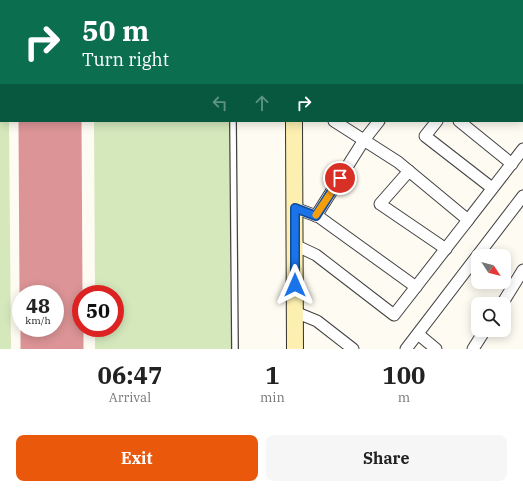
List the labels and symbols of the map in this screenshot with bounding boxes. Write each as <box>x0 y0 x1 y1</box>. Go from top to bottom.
pin <box>323 161 357 195</box>
north arrow <box>471 249 511 289</box>
position arrow <box>274 264 316 306</box>
speed limit sign: 50 <box>72 285 124 337</box>

